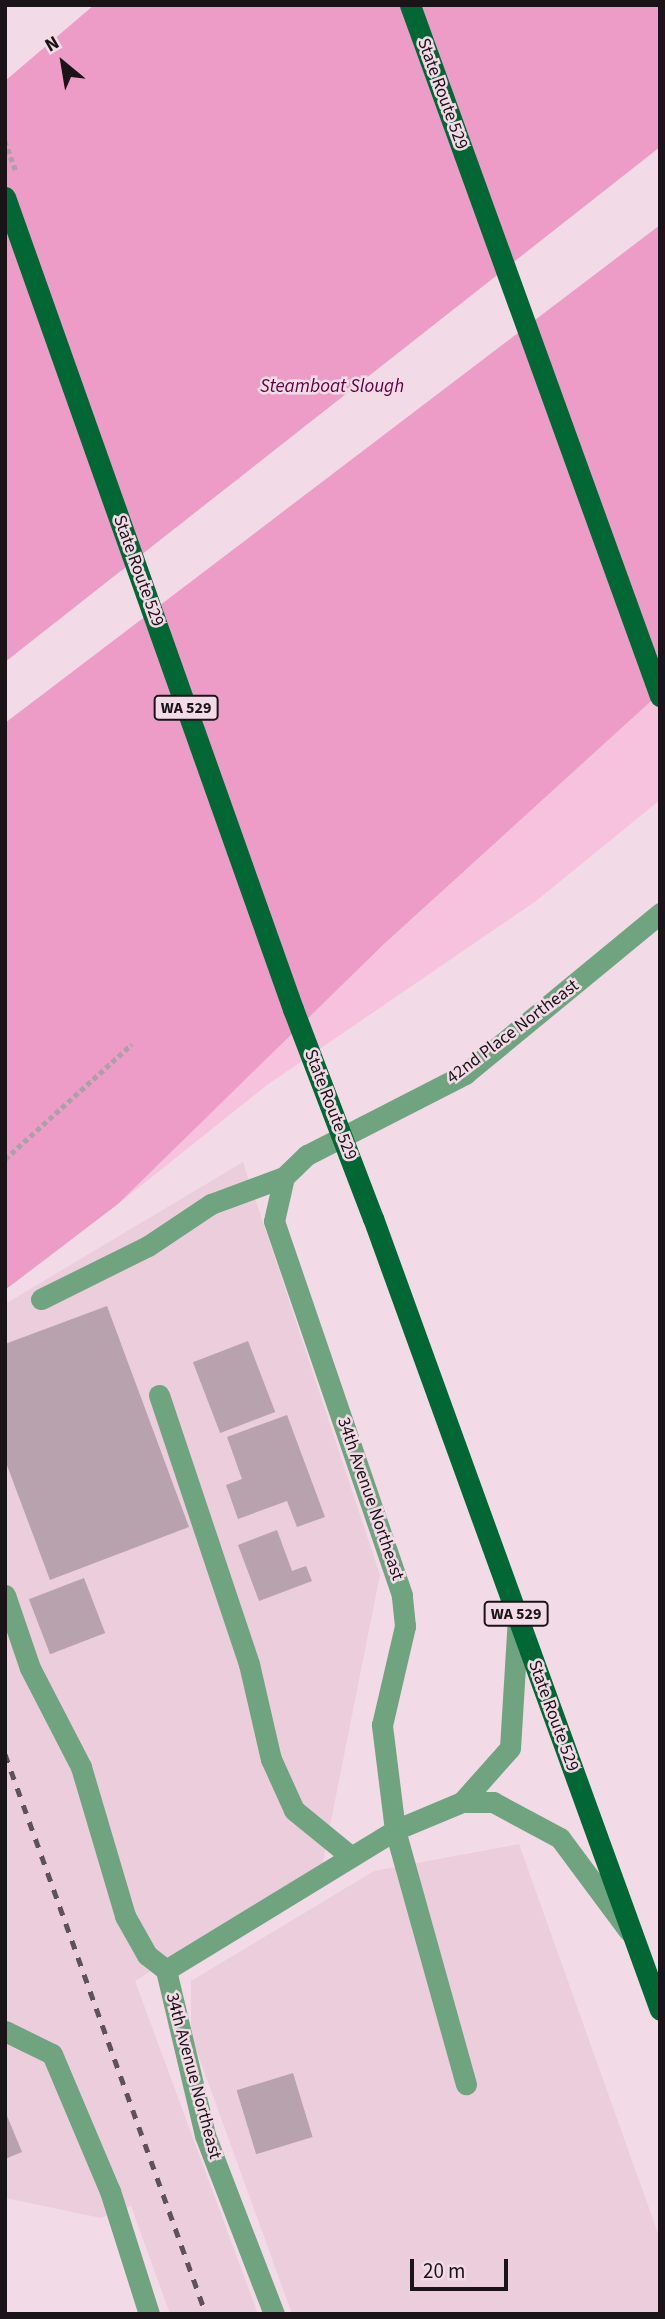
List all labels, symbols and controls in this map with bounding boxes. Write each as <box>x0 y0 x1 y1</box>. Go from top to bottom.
north arrow <box>28 28 98 98</box>
text: N <box>40 30 64 59</box>
street label: State Route 529 <box>412 35 472 153</box>
water label: Steamboat Slough <box>260 376 404 398</box>
street label: State Route 529 <box>108 512 168 630</box>
road number: WA 529 <box>153 695 219 720</box>
street label: 42nd Place Northeast <box>443 975 583 1089</box>
street label: State Route 529 <box>299 1047 361 1163</box>
street label: 34th Avenue Northeast <box>332 1415 408 1583</box>
road number: WA 529 <box>483 1602 549 1626</box>
street label: State Route 529 <box>523 1657 583 1775</box>
street label: 34th Avenue Northeast <box>160 1991 226 2161</box>
scale bar <box>413 2246 511 2290</box>
text: 20 m <box>423 2256 465 2286</box>

